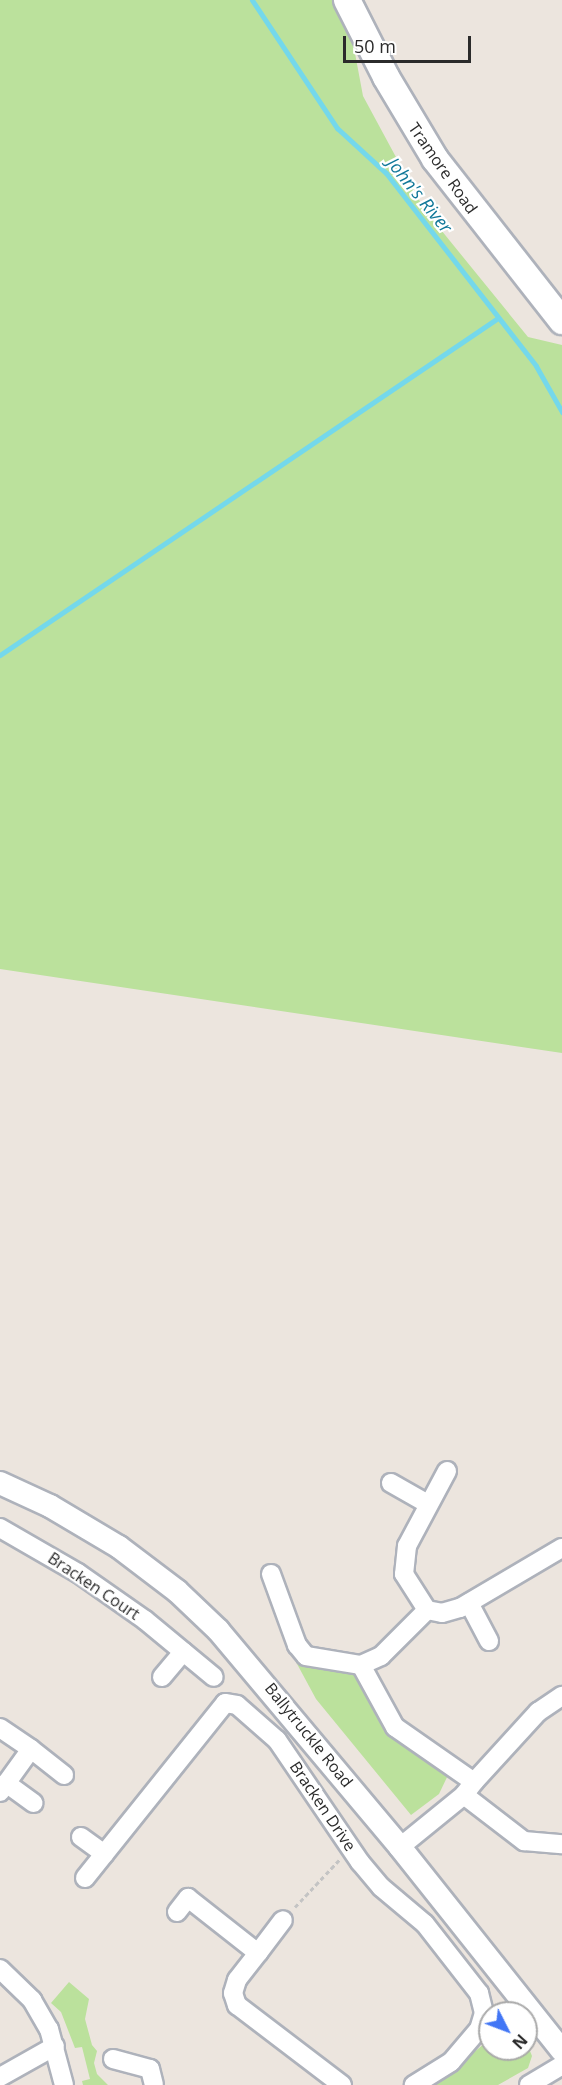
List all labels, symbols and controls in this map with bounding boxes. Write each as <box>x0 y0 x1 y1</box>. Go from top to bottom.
scale bar <box>346 24 474 62</box>
text: 50 m <box>354 34 396 58</box>
street label: Tramore Road <box>405 119 481 217</box>
water label: John's River <box>383 153 457 237</box>
street label: Bracken Court <box>44 1548 144 1624</box>
street label: Ballytruckle Road <box>261 1679 357 1791</box>
street label: Bracken Drive <box>286 1758 360 1854</box>
north arrow <box>478 2001 538 2061</box>
text: N <box>507 2030 532 2054</box>

